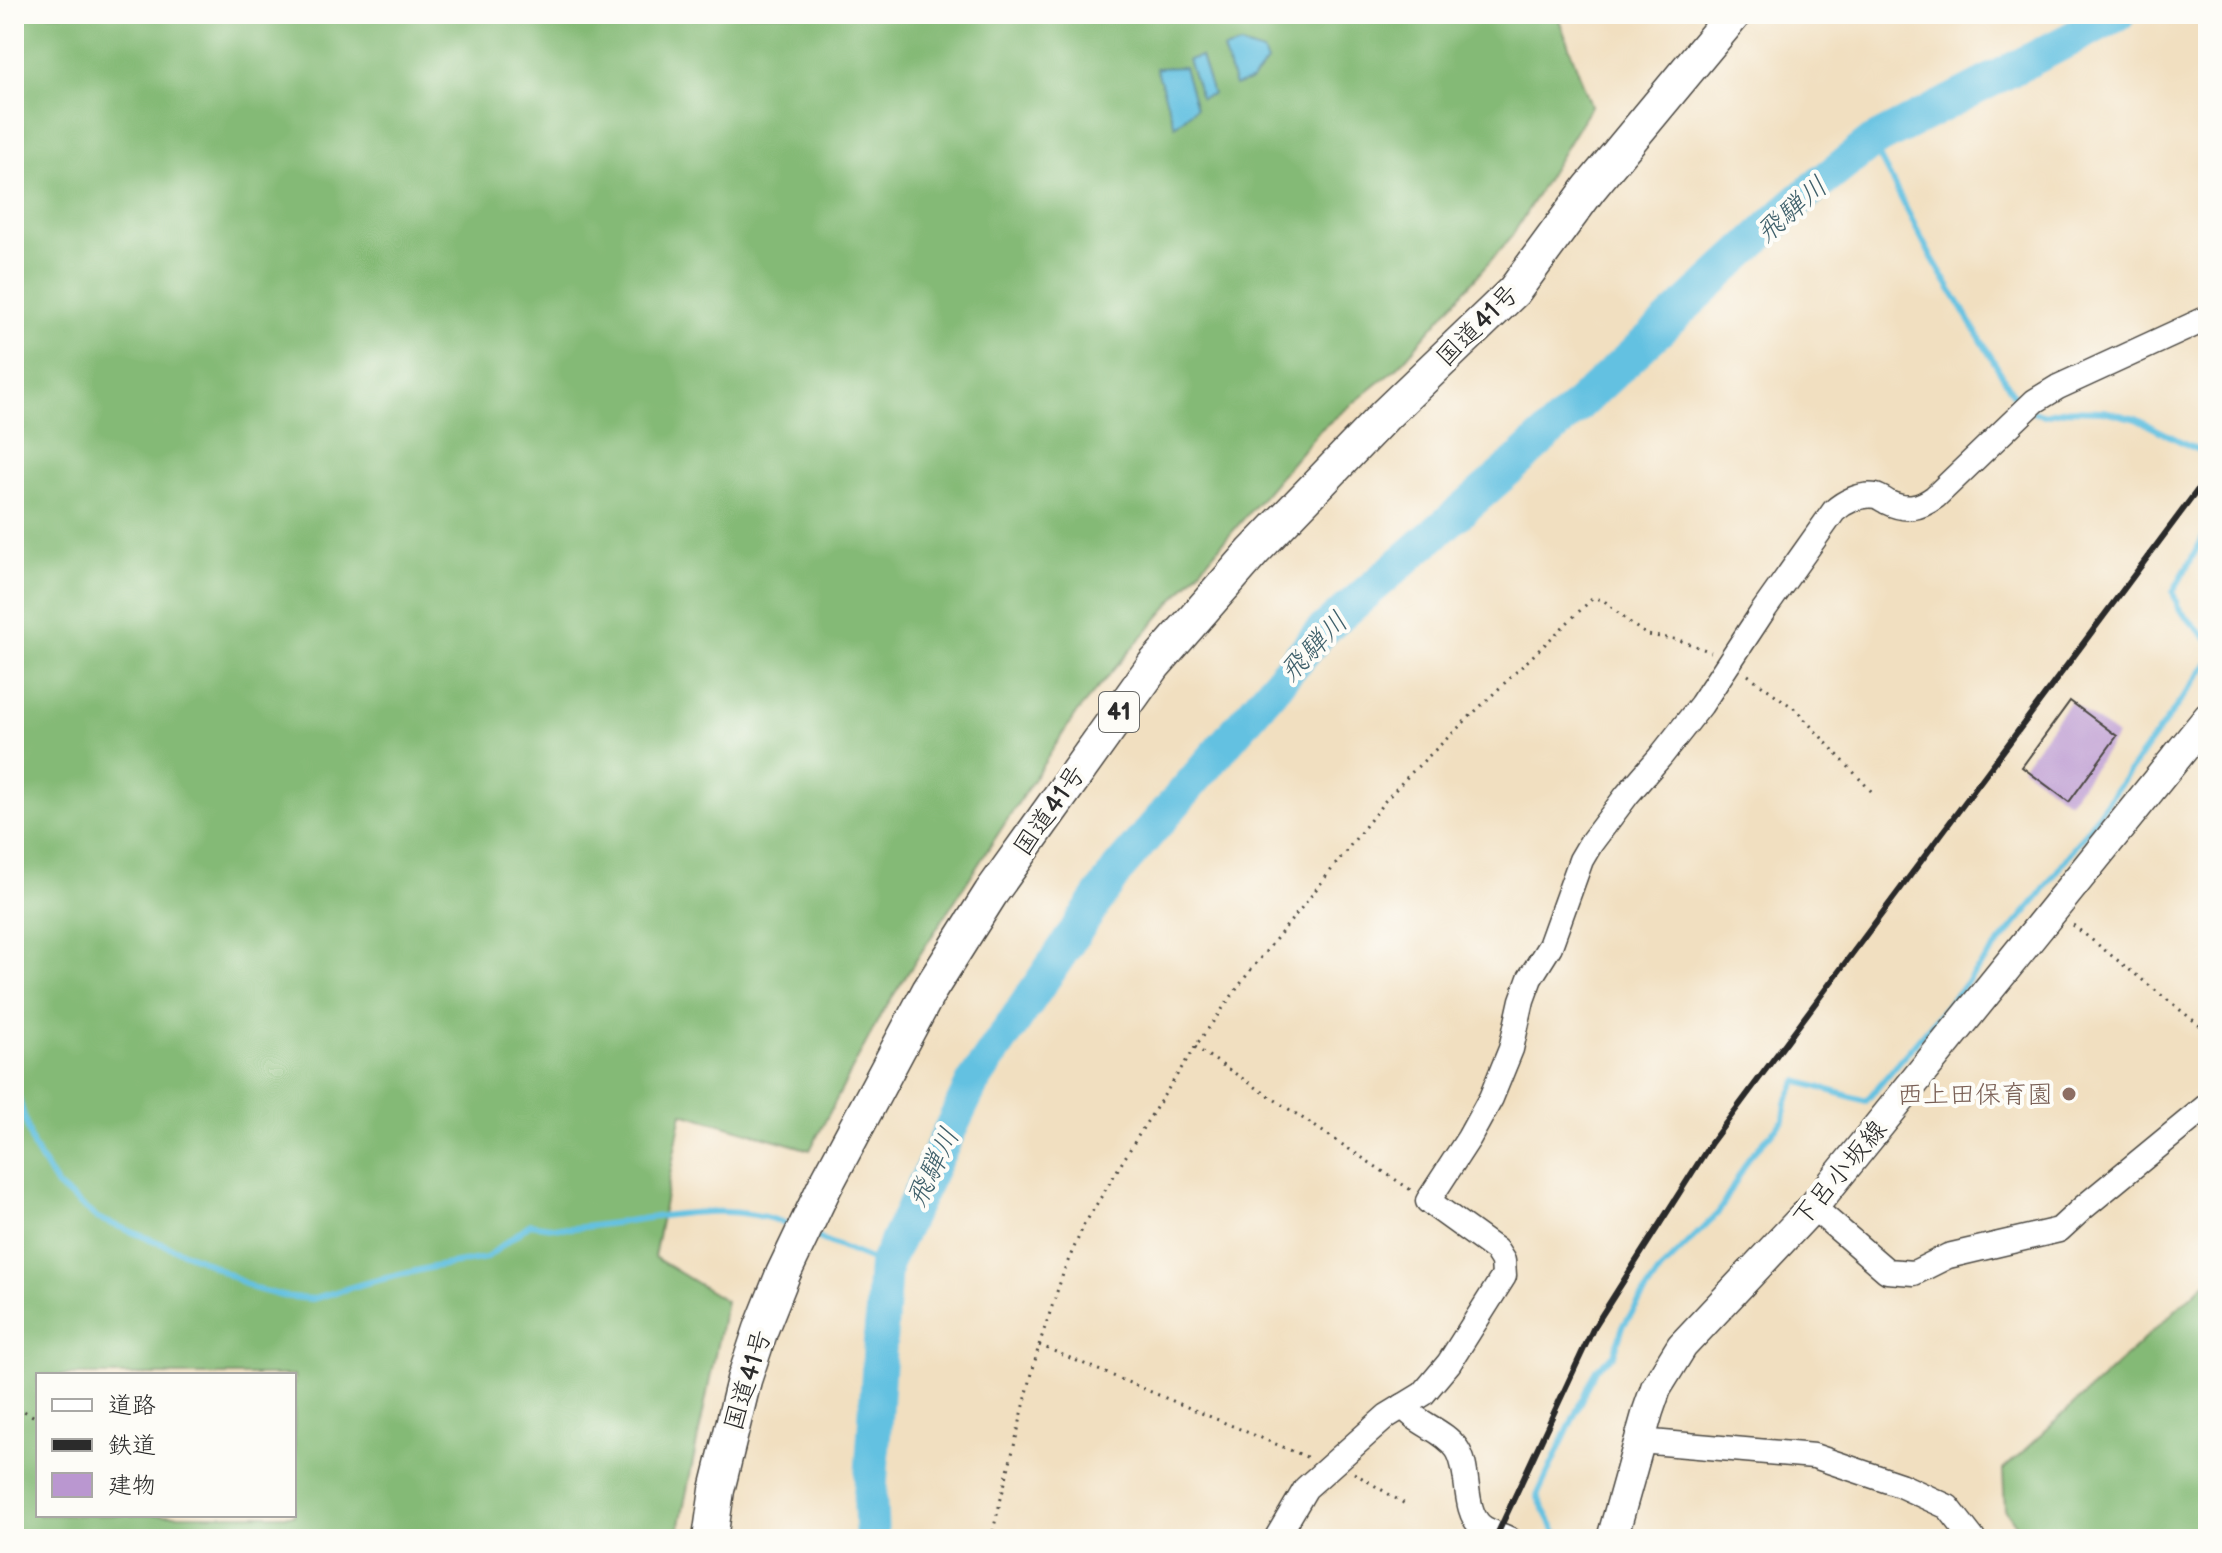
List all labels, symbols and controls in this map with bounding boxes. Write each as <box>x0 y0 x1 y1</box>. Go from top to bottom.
water label: 飛騨川 <box>1749 170 1835 250</box>
street label: 国道41号 <box>1430 278 1526 374</box>
water label: 飛騨川 <box>1273 605 1355 689</box>
road number: 41 <box>1099 692 1139 732</box>
street label: 国道41号 <box>1008 759 1093 862</box>
place label: 西上田保育園 <box>1897 1080 2053 1111</box>
marker: 西上田保育園 <box>2060 1085 2078 1103</box>
street label: 下呂小坂線 <box>1786 1114 1894 1234</box>
water label: 飛騨川 <box>900 1123 967 1213</box>
street label: 国道41号 <box>718 1326 778 1435</box>
legend <box>36 1373 296 1517</box>
text: 道路 <box>108 1391 156 1420</box>
text: 鉄道 <box>108 1431 156 1460</box>
text: 建物 <box>108 1471 156 1500</box>

